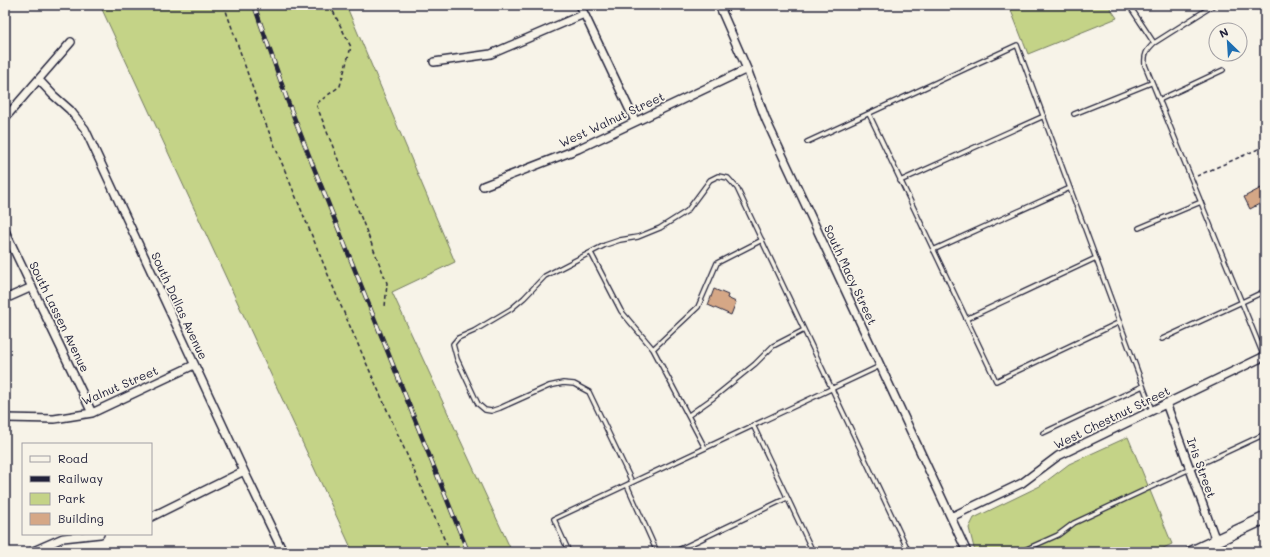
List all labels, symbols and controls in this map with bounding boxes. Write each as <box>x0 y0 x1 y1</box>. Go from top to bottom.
north arrow <box>1208 22 1248 62</box>
text: N <box>1217 24 1231 41</box>
street label: West Walnut Street <box>556 88 667 151</box>
street label: South Macy Street <box>821 222 881 327</box>
street label: South Dallas Avenue <box>148 249 212 362</box>
street label: South Lassen Avenue <box>26 259 94 375</box>
street label: Walnut Street <box>79 362 160 408</box>
street label: West Chestnut Street <box>1051 382 1172 452</box>
street label: Iris Street <box>1184 435 1220 500</box>
legend <box>22 443 152 535</box>
text: Road <box>58 450 88 466</box>
text: Railway <box>58 470 103 486</box>
text: Park <box>58 490 85 506</box>
text: Building <box>58 510 104 526</box>

